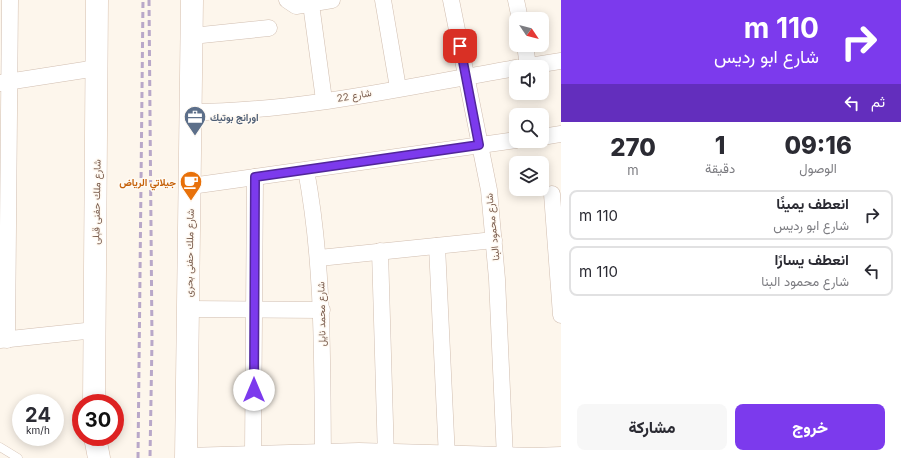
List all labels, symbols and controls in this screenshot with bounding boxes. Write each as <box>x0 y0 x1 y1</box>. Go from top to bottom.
text: 110 m <box>744 11 819 45</box>
north arrow <box>509 12 549 52</box>
map controls <box>509 12 549 196</box>
icon: right <box>833 16 885 68</box>
pin <box>443 29 477 63</box>
icon: arrive <box>449 35 471 57</box>
text: شارع ابو رديس <box>714 46 819 67</box>
button: sound <box>509 60 549 100</box>
street label: شارع 22 <box>336 86 373 105</box>
icon: left <box>841 92 863 114</box>
text: ثم <box>871 92 885 111</box>
office icon: اورانج بوتيك <box>182 104 208 137</box>
button: search <box>509 108 549 148</box>
place label: اورانج بوتيك <box>210 111 259 125</box>
text: 1 <box>715 131 725 160</box>
text: 09:16 <box>784 131 852 160</box>
text: 270 <box>610 133 656 162</box>
button: layers <box>509 156 549 196</box>
street label: شارع ملك حفنى قبلى <box>89 159 104 245</box>
text: دقيقة <box>705 160 735 176</box>
text: الوصول <box>799 160 837 176</box>
text: m <box>627 162 639 178</box>
cafe icon: جيلاتي الرياض <box>178 169 204 202</box>
place label: جيلاتي الرياض <box>119 176 176 191</box>
street label: شارع محمود البنا <box>482 193 502 261</box>
text: انعطف يمينًا <box>776 194 849 213</box>
icon: right <box>861 204 883 226</box>
text: 110 m <box>579 206 618 225</box>
street label: شارع ملك حفنى بحرى <box>182 209 197 297</box>
text: شارع ابو رديس <box>773 217 849 233</box>
text: انعطف يسارًا <box>774 250 849 269</box>
icon: left <box>861 260 883 282</box>
text: 110 m <box>579 262 618 281</box>
text: شارع محمود البنا <box>761 273 849 289</box>
street label: شارع محمد نايل <box>314 281 329 346</box>
position arrow <box>233 369 275 411</box>
speed limit sign: 30 <box>72 394 124 446</box>
text: 24 <box>25 403 51 427</box>
button: مشاركة <box>577 404 727 450</box>
button: خروج <box>735 404 885 450</box>
text: km/h <box>26 424 50 436</box>

